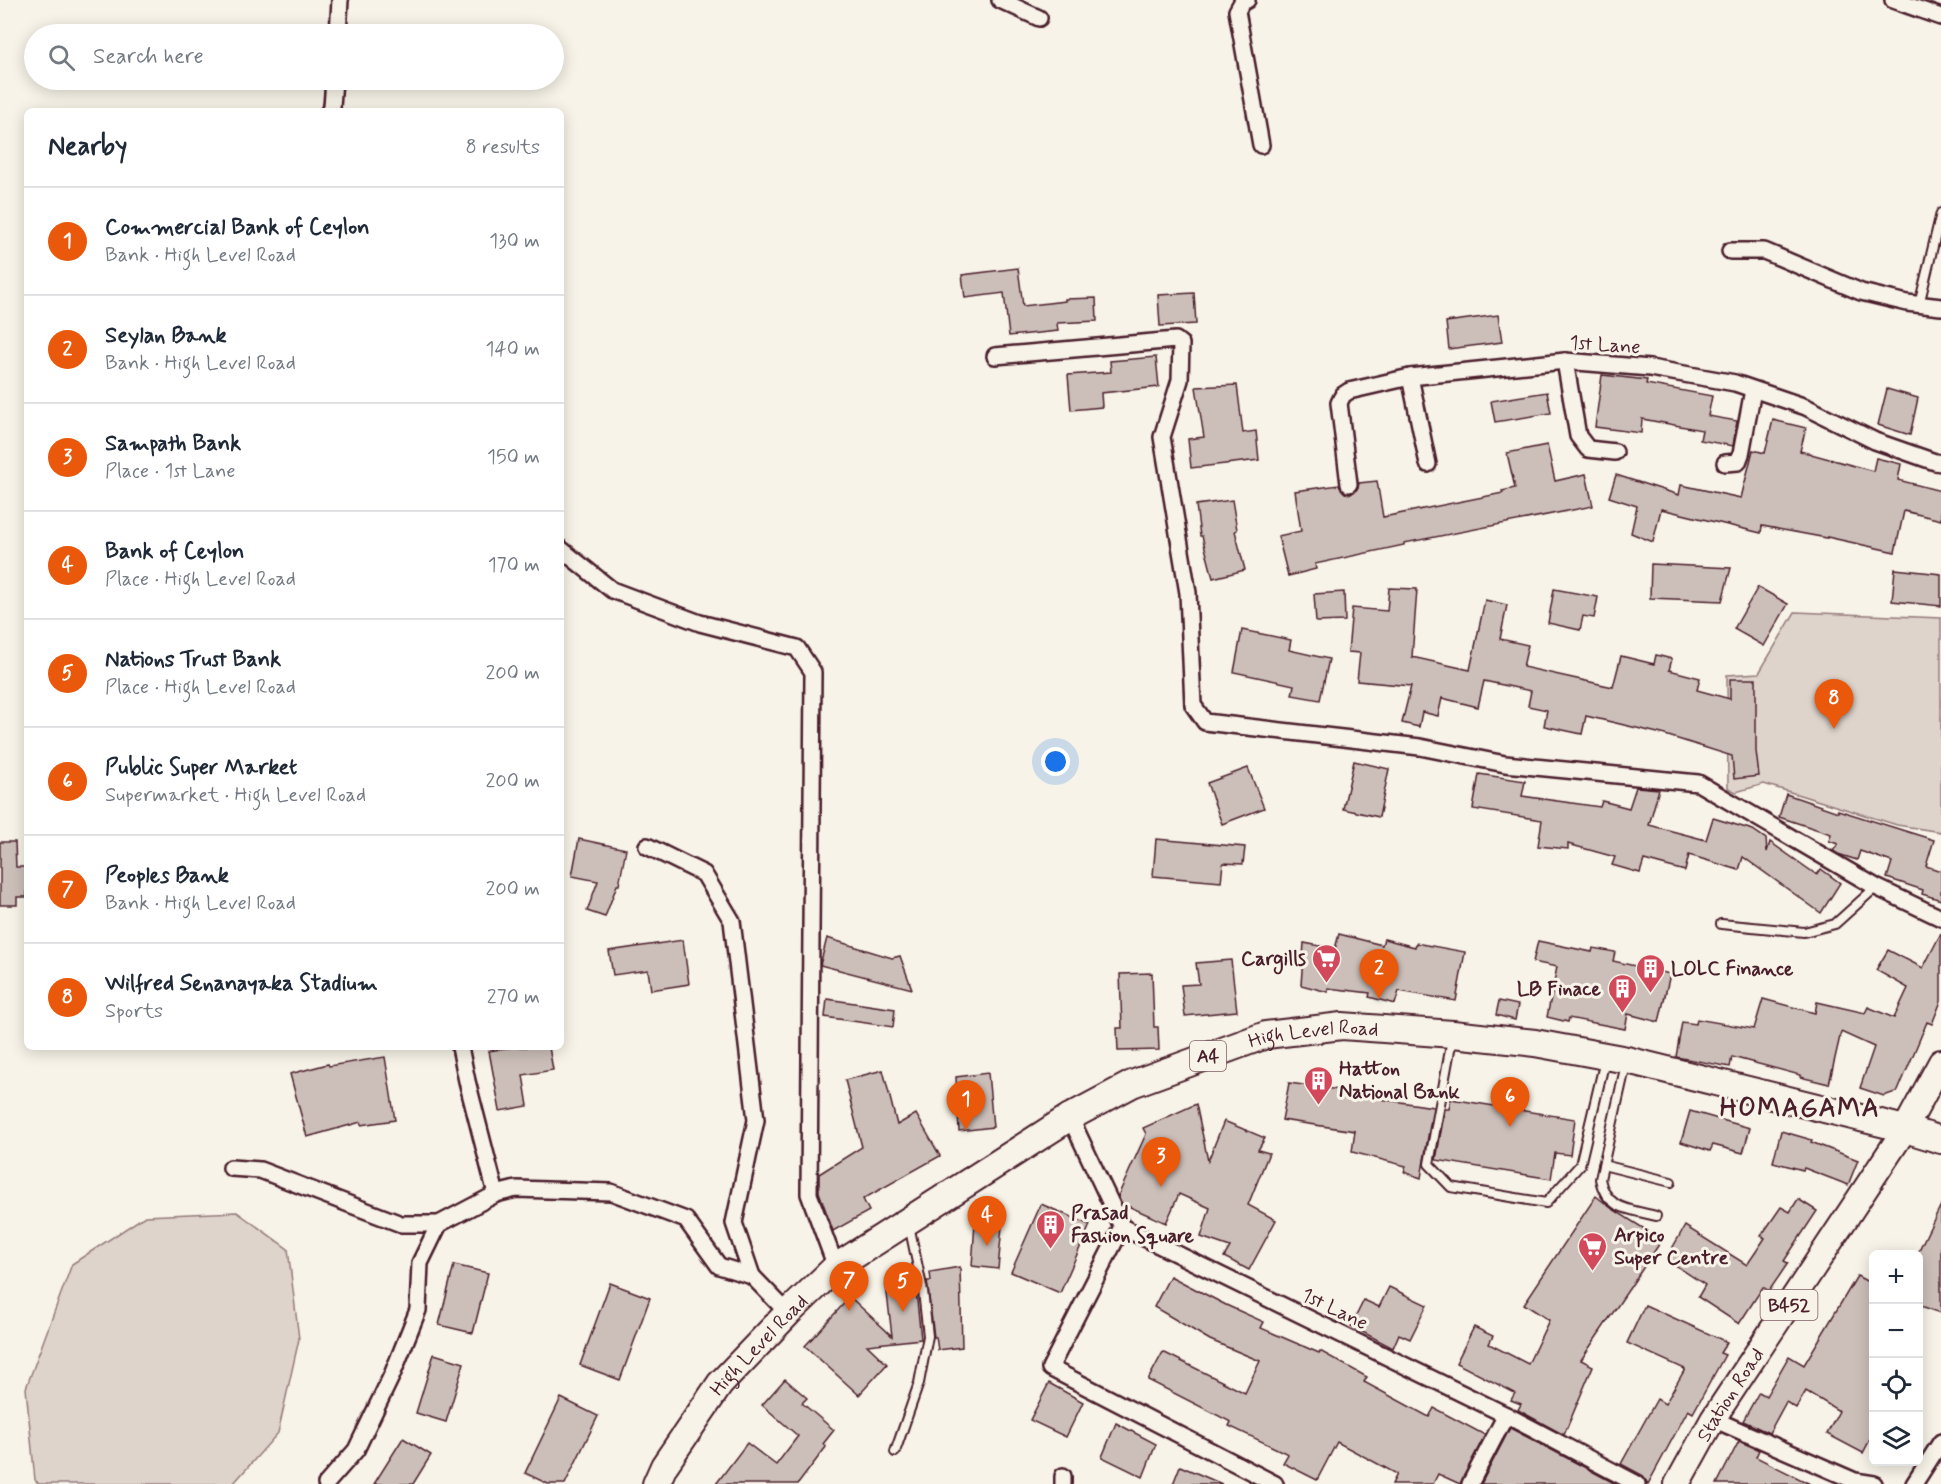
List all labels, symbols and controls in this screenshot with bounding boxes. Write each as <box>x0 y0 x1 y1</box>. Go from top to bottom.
search box <box>24 24 564 90</box>
icon: search <box>45 41 78 74</box>
text: Search here <box>93 43 204 71</box>
text: Nearby <box>48 130 127 164</box>
text: 8 results <box>466 134 540 161</box>
text: Commercial Bank of Ceylon <box>105 214 370 242</box>
text: 1 <box>63 228 72 255</box>
text: 130 m <box>489 228 540 255</box>
text: Bank · High Level Road <box>105 242 296 269</box>
text: Seylan Bank <box>105 322 227 350</box>
street label: 1st Lane <box>1569 330 1641 361</box>
text: 2 <box>63 336 72 363</box>
text: 140 m <box>486 336 540 363</box>
text: Bank · High Level Road <box>105 350 296 377</box>
text: Sampath Bank <box>105 430 241 458</box>
text: 3 <box>63 444 72 471</box>
text: 150 m <box>487 444 540 471</box>
text: Place · 1st Lane <box>105 458 235 485</box>
text: Bank of Ceylon <box>105 538 244 566</box>
text: 4 <box>62 552 73 579</box>
text: 170 m <box>488 552 540 579</box>
text: Place · High Level Road <box>105 566 296 593</box>
text: Nations Trust Bank <box>105 646 281 674</box>
text: 5 <box>62 660 74 687</box>
text: 200 m <box>485 660 540 687</box>
text: Place · High Level Road <box>105 674 296 701</box>
pin: 8 <box>1814 680 1854 729</box>
your location <box>1041 747 1070 776</box>
text: Public Super Market <box>105 754 297 782</box>
text: 6 <box>62 768 73 795</box>
text: 200 m <box>485 768 540 795</box>
text: Supermarket · High Level Road <box>105 782 366 809</box>
text: Peoples Bank <box>105 862 229 890</box>
text: 7 <box>61 876 74 903</box>
text: 200 m <box>485 876 540 903</box>
text: Bank · High Level Road <box>105 890 296 917</box>
supermarket icon: Cargills <box>1311 942 1343 984</box>
place label: Cargills <box>1241 946 1306 975</box>
pin: 2 <box>1360 950 1398 999</box>
building icon: LOLC Finance <box>1634 952 1666 994</box>
place label: LOLC Finance <box>1671 956 1794 983</box>
text: Wilfred Senanayaka Stadium <box>105 970 378 998</box>
building icon: LB Finace <box>1606 972 1638 1014</box>
place label: LB Finace <box>1517 976 1602 1003</box>
text: 8 <box>62 984 73 1011</box>
text: 270 m <box>487 984 540 1011</box>
text: Sports <box>105 998 163 1025</box>
street label: High Level Road <box>1245 1014 1379 1055</box>
road number: A4 <box>1190 1041 1226 1071</box>
place label: Hatton National Bank <box>1339 1056 1461 1106</box>
building icon: Hatton National Bank <box>1302 1064 1334 1106</box>
pin: 6 <box>1490 1078 1530 1127</box>
pin: 1 <box>946 1080 986 1130</box>
district label: HOMAGAMA <box>1720 1092 1880 1126</box>
pin: 3 <box>1142 1138 1180 1187</box>
pin: 4 <box>968 1196 1006 1246</box>
place label: Prasad Fashion Square <box>1071 1200 1194 1250</box>
building icon: Prasad Fashion Square <box>1034 1208 1066 1250</box>
place label: Arpico Super Centre <box>1614 1222 1729 1272</box>
supermarket icon: Arpico Super Centre <box>1577 1230 1609 1272</box>
map controls <box>1869 1250 1923 1466</box>
button: + <box>1869 1250 1923 1304</box>
pin: 7 <box>830 1262 868 1311</box>
pin: 5 <box>884 1262 922 1312</box>
street label: 1st Lane <box>1296 1282 1372 1337</box>
street label: High Level Road <box>704 1289 815 1401</box>
road number: B452 <box>1760 1290 1818 1320</box>
button: − <box>1869 1304 1923 1358</box>
street label: Station Road <box>1691 1343 1771 1447</box>
button: locate <box>1869 1358 1923 1412</box>
button: layers <box>1869 1412 1923 1466</box>

